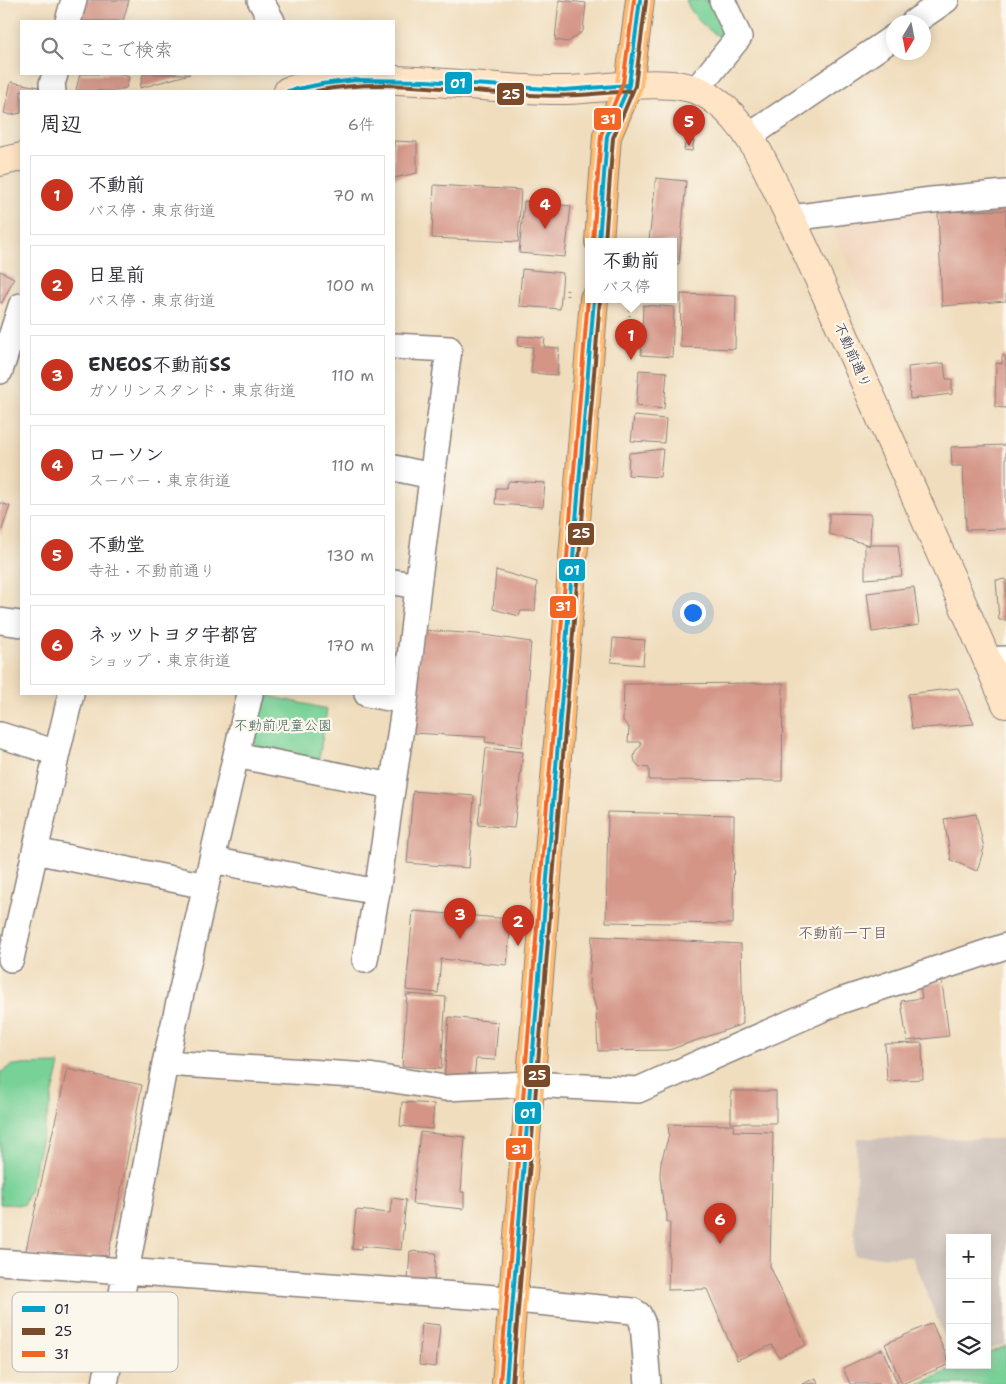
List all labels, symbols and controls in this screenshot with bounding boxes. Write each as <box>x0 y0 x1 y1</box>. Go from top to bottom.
north arrow <box>886 15 931 60</box>
search box <box>20 20 395 75</box>
icon: search <box>38 34 66 62</box>
text: ここで検索 <box>78 37 173 62</box>
line badge: 01 <box>444 71 473 95</box>
text: 01 <box>450 74 466 92</box>
line badge: 25 <box>496 82 525 106</box>
text: 25 <box>502 85 520 103</box>
pin: 5 <box>673 105 705 146</box>
line badge: 31 <box>593 107 622 131</box>
text: 周辺 <box>40 110 82 138</box>
text: 31 <box>600 110 616 128</box>
text: 6件 <box>348 114 375 135</box>
text: 不動前 <box>88 172 145 197</box>
text: 1 <box>53 185 61 206</box>
text: 70 m <box>333 185 374 206</box>
pin: 4 <box>529 188 561 229</box>
text: バス停 · 東京街道 <box>88 200 215 221</box>
popup <box>585 238 677 303</box>
text: 不動前 <box>602 248 660 273</box>
text: 日星前 <box>88 262 145 287</box>
text: 2 <box>51 275 63 296</box>
text: 100 m <box>326 275 374 296</box>
text: バス停 <box>602 276 651 297</box>
text: バス停 · 東京街道 <box>88 290 215 311</box>
pin: 1 <box>615 319 647 360</box>
street label: 不動前通り <box>831 319 875 391</box>
text: ENEOS不動前SS <box>88 352 231 377</box>
text: 3 <box>51 365 63 386</box>
text: 110 m <box>331 365 374 386</box>
text: ガソリンスタンド · 東京街道 <box>88 380 296 401</box>
text: ローソン <box>88 442 164 467</box>
text: 4 <box>51 455 63 476</box>
text: 110 m <box>331 455 374 476</box>
text: スーパー · 東京街道 <box>88 470 231 491</box>
line badge: 25 <box>567 522 595 546</box>
text: 25 <box>572 524 590 542</box>
text: 不動堂 <box>88 532 145 557</box>
text: 5 <box>52 545 62 566</box>
text: 130 m <box>327 545 374 566</box>
line badge: 01 <box>558 558 586 582</box>
text: 寺社 · 不動前通り <box>88 560 215 581</box>
text: 01 <box>564 561 580 579</box>
line badge: 31 <box>549 595 577 619</box>
text: 31 <box>555 597 571 615</box>
your location <box>680 600 706 626</box>
text: ネッツトヨタ宇都宮 <box>88 622 258 647</box>
text: 6 <box>51 635 63 656</box>
text: 170 m <box>327 635 374 656</box>
text: ショップ · 東京街道 <box>88 650 231 671</box>
park label: 不動前児童公園 <box>234 716 332 734</box>
pin: 3 <box>444 898 476 939</box>
pin: 2 <box>502 905 534 946</box>
district label: 不動前一丁目 <box>798 923 888 943</box>
line badge: 25 <box>523 1064 551 1088</box>
text: 25 <box>528 1066 546 1084</box>
line badge: 01 <box>514 1101 542 1125</box>
text: 01 <box>520 1104 536 1122</box>
line badge: 31 <box>505 1137 533 1161</box>
text: 31 <box>511 1140 527 1158</box>
pin: 6 <box>704 1203 736 1244</box>
map controls <box>946 1234 991 1369</box>
button: + <box>946 1234 991 1279</box>
button: − <box>946 1279 991 1324</box>
legend <box>12 1292 178 1372</box>
text: 01 <box>54 1300 69 1318</box>
text: 25 <box>54 1322 72 1340</box>
button: layers <box>946 1324 991 1369</box>
text: 31 <box>54 1345 69 1363</box>

